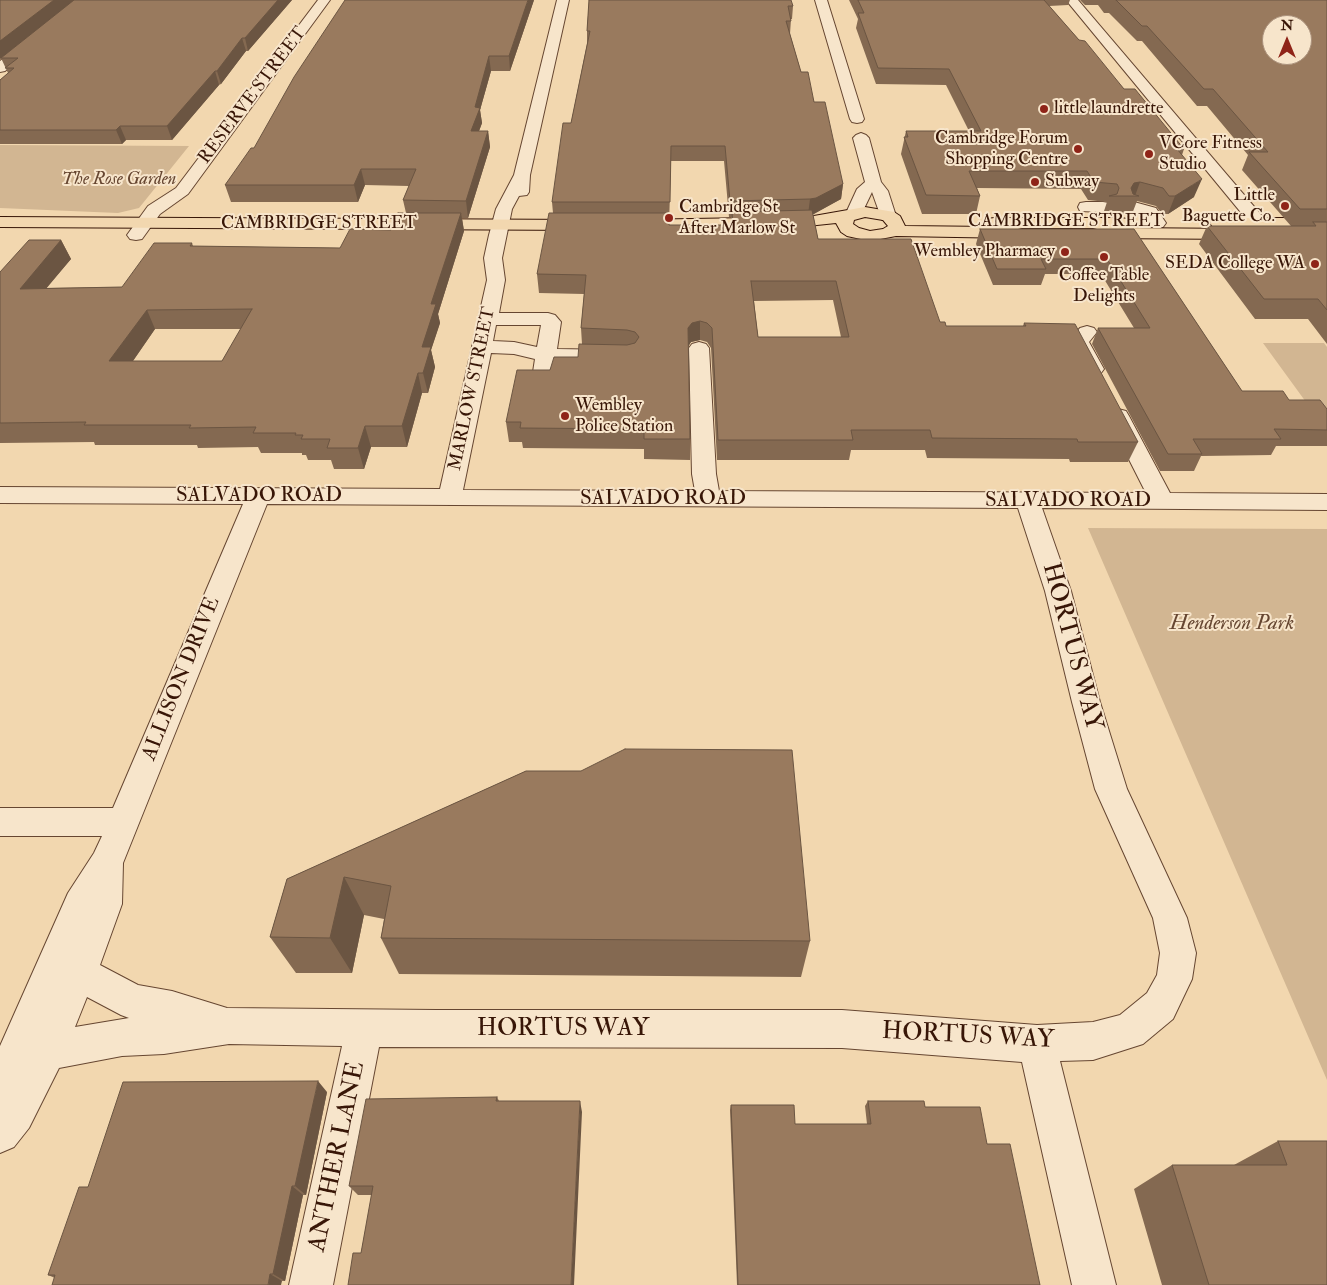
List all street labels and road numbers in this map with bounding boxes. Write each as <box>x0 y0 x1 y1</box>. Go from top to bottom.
street label: RESERVE STREET <box>194 23 312 169</box>
street label: CAMBRIDGE STREET <box>968 211 1164 233</box>
street label: CAMBRIDGE STREET <box>221 213 417 235</box>
street label: MARLOW STREET <box>445 305 501 473</box>
street label: SALVADO ROAD <box>176 483 342 509</box>
street label: SALVADO ROAD <box>580 486 746 512</box>
street label: SALVADO ROAD <box>985 488 1151 514</box>
street label: HORTUS WAY <box>1034 560 1108 734</box>
street label: ALLISON DRIVE <box>138 594 226 764</box>
street label: HORTUS WAY <box>477 1015 649 1045</box>
street label: HORTUS WAY <box>881 1018 1055 1056</box>
street label: ANTHER LANE <box>303 1059 373 1255</box>

